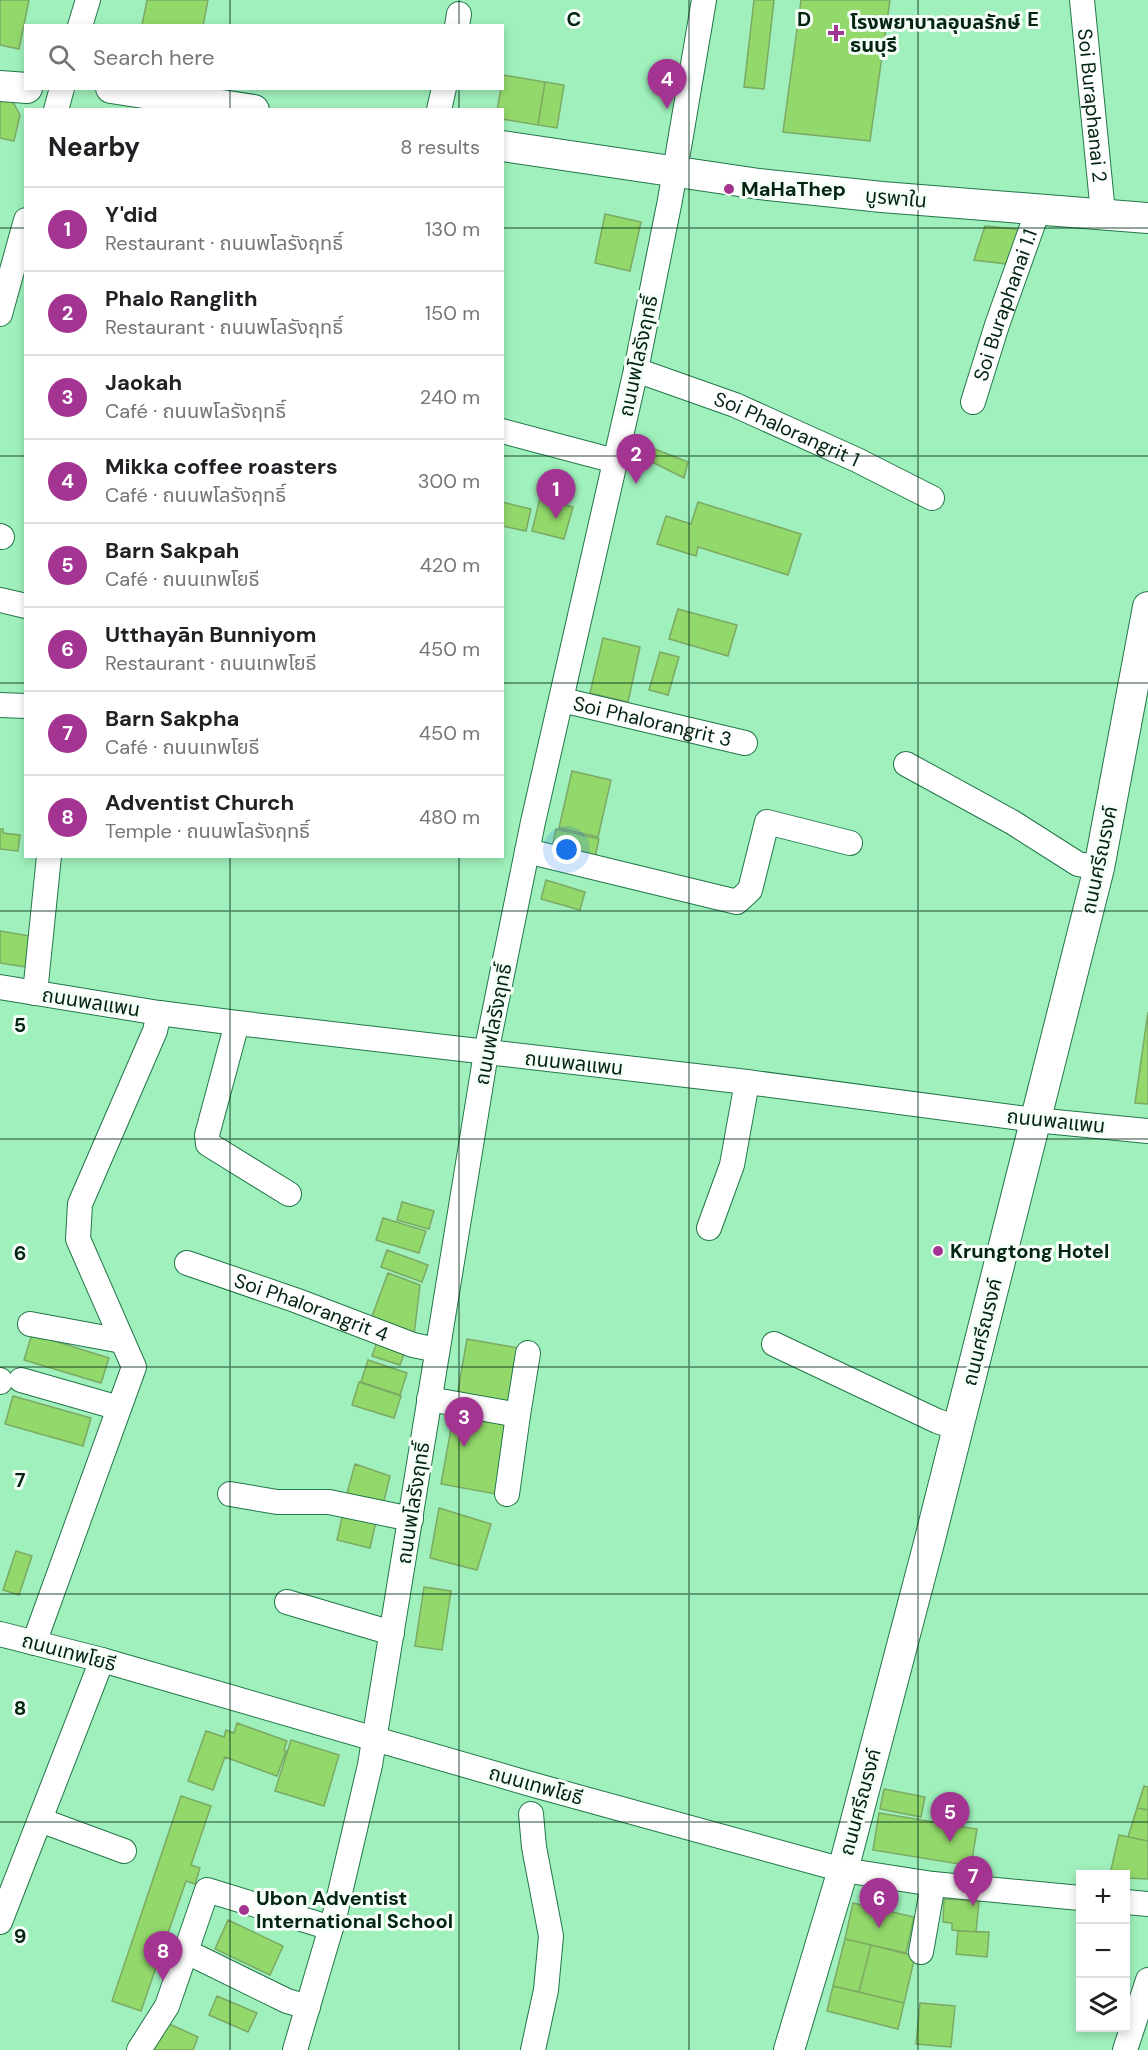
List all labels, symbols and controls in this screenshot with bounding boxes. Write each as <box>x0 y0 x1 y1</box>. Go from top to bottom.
text: C <box>567 6 581 32</box>
text: D <box>797 6 811 32</box>
text: E <box>1027 6 1039 32</box>
place label: โรงพยาบาลอุบลรักษ์ ธนบุรี <box>850 9 1021 58</box>
search box <box>24 24 504 90</box>
marker: โรงพยาบาลอุบลรักษ์ ธนบุรี <box>827 24 845 42</box>
street label: Soi Buraphanai 2 <box>1072 27 1113 184</box>
icon: search <box>45 41 78 74</box>
text: Search here <box>93 43 214 72</box>
pin: 4 <box>648 60 686 109</box>
text: Nearby <box>48 130 140 164</box>
text: 8 results <box>400 134 480 160</box>
place label: MaHaThep <box>741 176 846 202</box>
marker: MaHaThep <box>722 182 736 196</box>
street label: บูรพาใน <box>864 182 928 214</box>
text: Y'did <box>105 200 158 229</box>
text: 1 <box>64 216 71 242</box>
text: 130 m <box>425 216 480 242</box>
street label: Soi Buraphanai 1.1 <box>967 226 1043 384</box>
text: Restaurant · ถนนพโลรังฤทธิ์ <box>105 230 343 256</box>
text: Phalo Ranglith <box>105 284 258 313</box>
street label: ถนนพโลรังฤทธิ์ <box>612 293 664 419</box>
text: 2 <box>62 300 73 326</box>
text: 150 m <box>425 300 480 326</box>
text: Restaurant · ถนนพโลรังฤทธิ์ <box>105 314 343 340</box>
text: Jaokah <box>105 368 182 397</box>
text: 3 <box>61 384 74 410</box>
text: 240 m <box>420 384 480 410</box>
street label: Soi Phalorangrit 1 <box>711 386 864 472</box>
text: Café · ถนนพโลรังฤทธิ์ <box>105 398 286 424</box>
pin: 2 <box>616 434 656 484</box>
text: Mikka coffee roasters <box>105 452 338 481</box>
text: 4 <box>61 468 74 494</box>
text: 300 m <box>418 468 480 494</box>
pin: 1 <box>536 470 576 519</box>
text: Café · ถนนพโลรังฤทธิ์ <box>105 482 286 508</box>
text: Barn Sakpah <box>105 536 239 565</box>
text: 5 <box>61 552 74 578</box>
text: 420 m <box>420 552 480 578</box>
text: Café · ถนนเทพโยธี <box>105 566 259 592</box>
text: Utthayān Bunniyom <box>105 620 316 649</box>
text: 6 <box>61 636 74 662</box>
text: 450 m <box>419 636 480 662</box>
text: Restaurant · ถนนเทพโยธี <box>105 650 316 676</box>
street label: Soi Phalorangrit 3 <box>571 690 734 752</box>
text: Barn Sakpha <box>105 704 239 733</box>
text: 7 <box>62 720 73 746</box>
text: 450 m <box>419 720 480 746</box>
text: Café · ถนนเทพโยธี <box>105 734 259 760</box>
text: Adventist Church <box>105 788 294 817</box>
text: 8 <box>61 804 74 830</box>
text: 480 m <box>419 804 480 830</box>
street label: ถนนศรีณรงค์ <box>1075 804 1123 916</box>
text: Temple · ถนนพโลรังฤทธิ์ <box>105 818 310 844</box>
your location <box>552 835 581 864</box>
street label: ถนนพโลรังฤทธิ์ <box>468 961 518 1087</box>
street label: ถนนพลแพน <box>40 981 142 1023</box>
text: 5 <box>14 1012 26 1038</box>
street label: ถนนพลแพน <box>523 1045 625 1081</box>
street label: ถนนพลแพน <box>1005 1103 1107 1139</box>
place label: Krungtong Hotel <box>950 1238 1109 1264</box>
text: 6 <box>14 1240 26 1266</box>
marker: Krungtong Hotel <box>931 1244 945 1258</box>
street label: Soi Phalorangrit 4 <box>231 1267 392 1347</box>
street label: ถนนศรีณรงค์ <box>956 1276 1008 1388</box>
pin: 3 <box>444 1398 484 1447</box>
street label: ถนนพโลรังฤทธิ์ <box>391 1440 436 1566</box>
text: 7 <box>15 1467 26 1493</box>
street label: ถนนเทพโยธี <box>19 1627 119 1677</box>
text: 8 <box>14 1695 26 1721</box>
street label: ถนนศรีณรงค์ <box>833 1746 887 1858</box>
street label: ถนนเทพโยธี <box>486 1759 586 1811</box>
pin: 5 <box>930 1792 970 1842</box>
pin: 7 <box>954 1856 992 1906</box>
map controls <box>1076 1870 1130 2032</box>
button: + <box>1076 1870 1130 1924</box>
pin: 6 <box>860 1878 898 1928</box>
place label: Ubon Adventist International School <box>256 1885 453 1934</box>
marker: Ubon Adventist International School <box>237 1903 251 1917</box>
text: 9 <box>14 1923 26 1949</box>
button: − <box>1076 1924 1130 1978</box>
pin: 8 <box>144 1932 182 1981</box>
button: layers <box>1076 1978 1130 2032</box>

